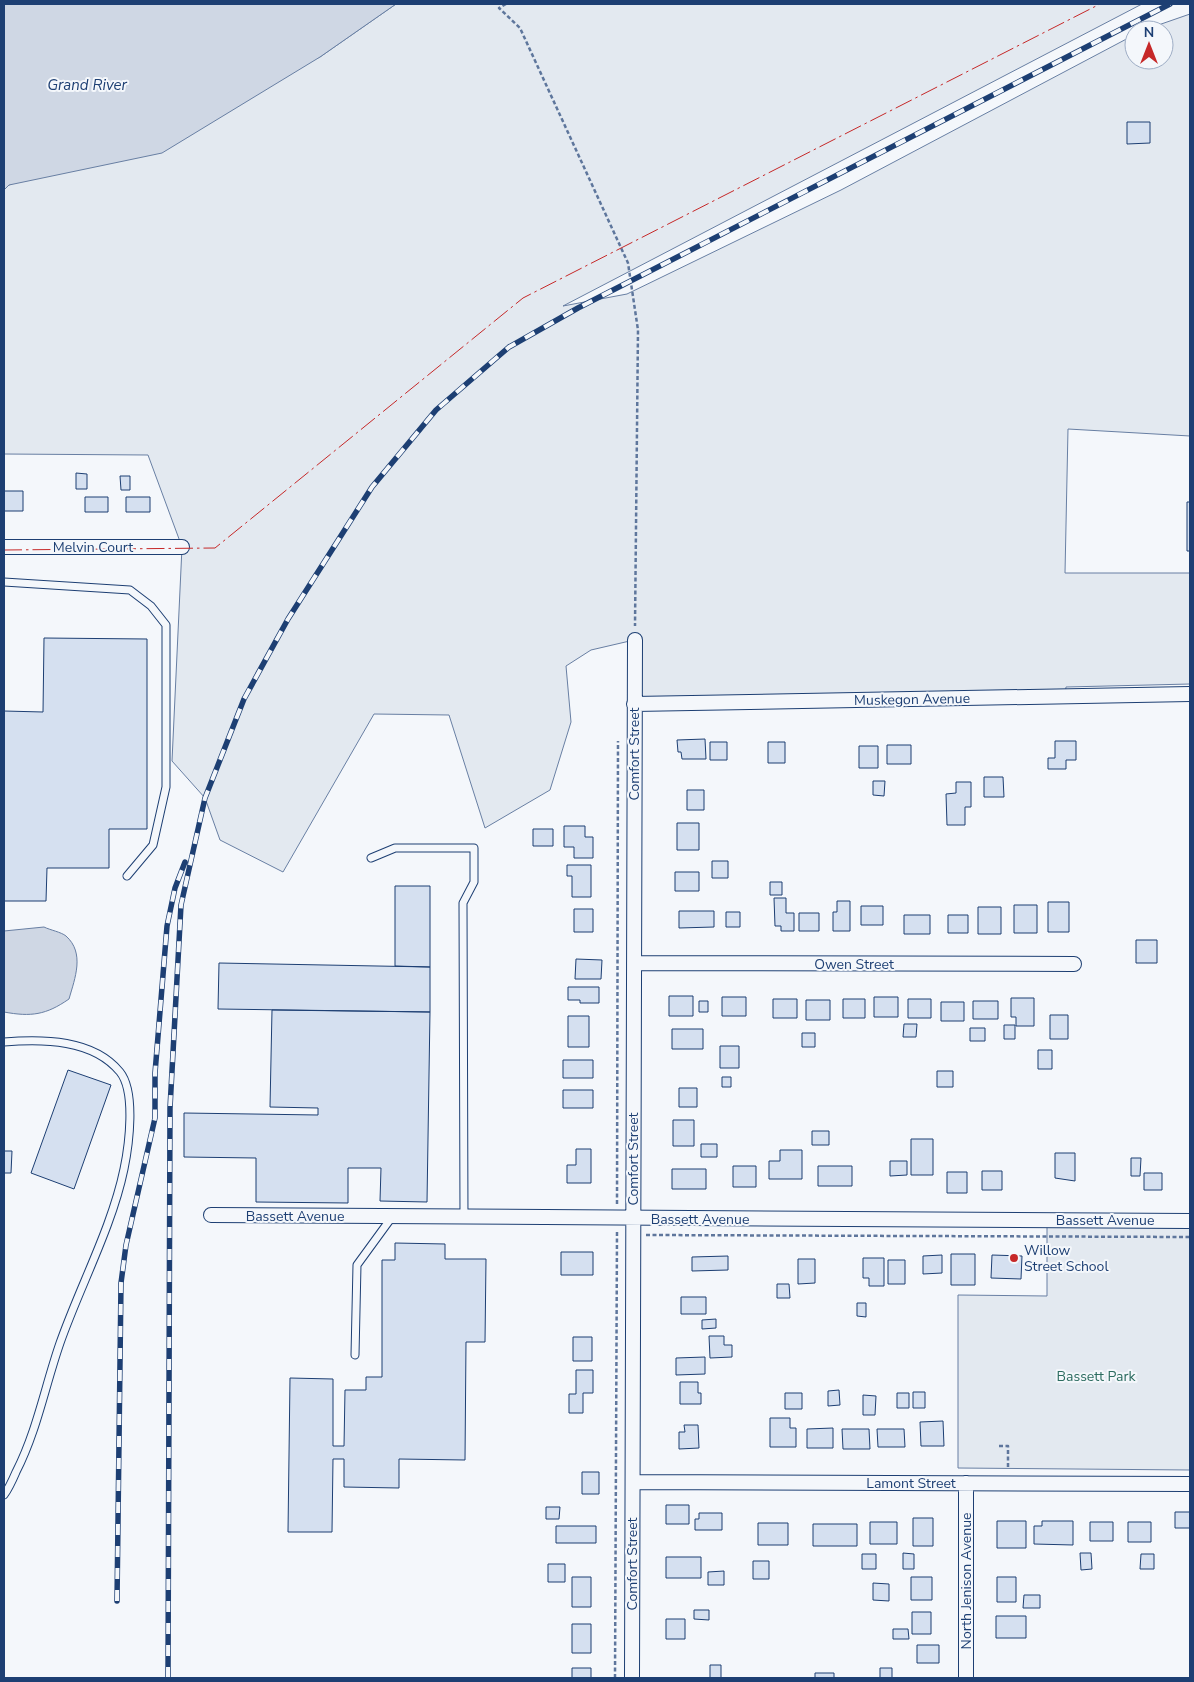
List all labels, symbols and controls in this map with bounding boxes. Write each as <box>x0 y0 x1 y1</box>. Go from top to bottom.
north arrow <box>1124 20 1174 70</box>
text: N <box>1144 23 1154 42</box>
water label: Grand River <box>47 75 127 95</box>
street label: Melvin Court <box>53 538 133 557</box>
street label: Muskegon Avenue <box>854 689 970 710</box>
street label: Comfort Street <box>625 707 644 801</box>
street label: Owen Street <box>814 955 894 974</box>
street label: Comfort Street <box>624 1112 643 1206</box>
street label: Bassett Avenue <box>246 1207 344 1226</box>
street label: Bassett Avenue <box>651 1210 749 1229</box>
street label: Bassett Avenue <box>1056 1211 1154 1230</box>
place label: Willow Street School <box>1024 1241 1109 1276</box>
marker: Willow Street School <box>1008 1252 1020 1264</box>
park label: Bassett Park <box>1057 1367 1136 1386</box>
street label: Lamont Street <box>866 1474 956 1493</box>
street label: North Jenison Avenue <box>957 1513 976 1649</box>
street label: Comfort Street <box>623 1517 642 1611</box>

